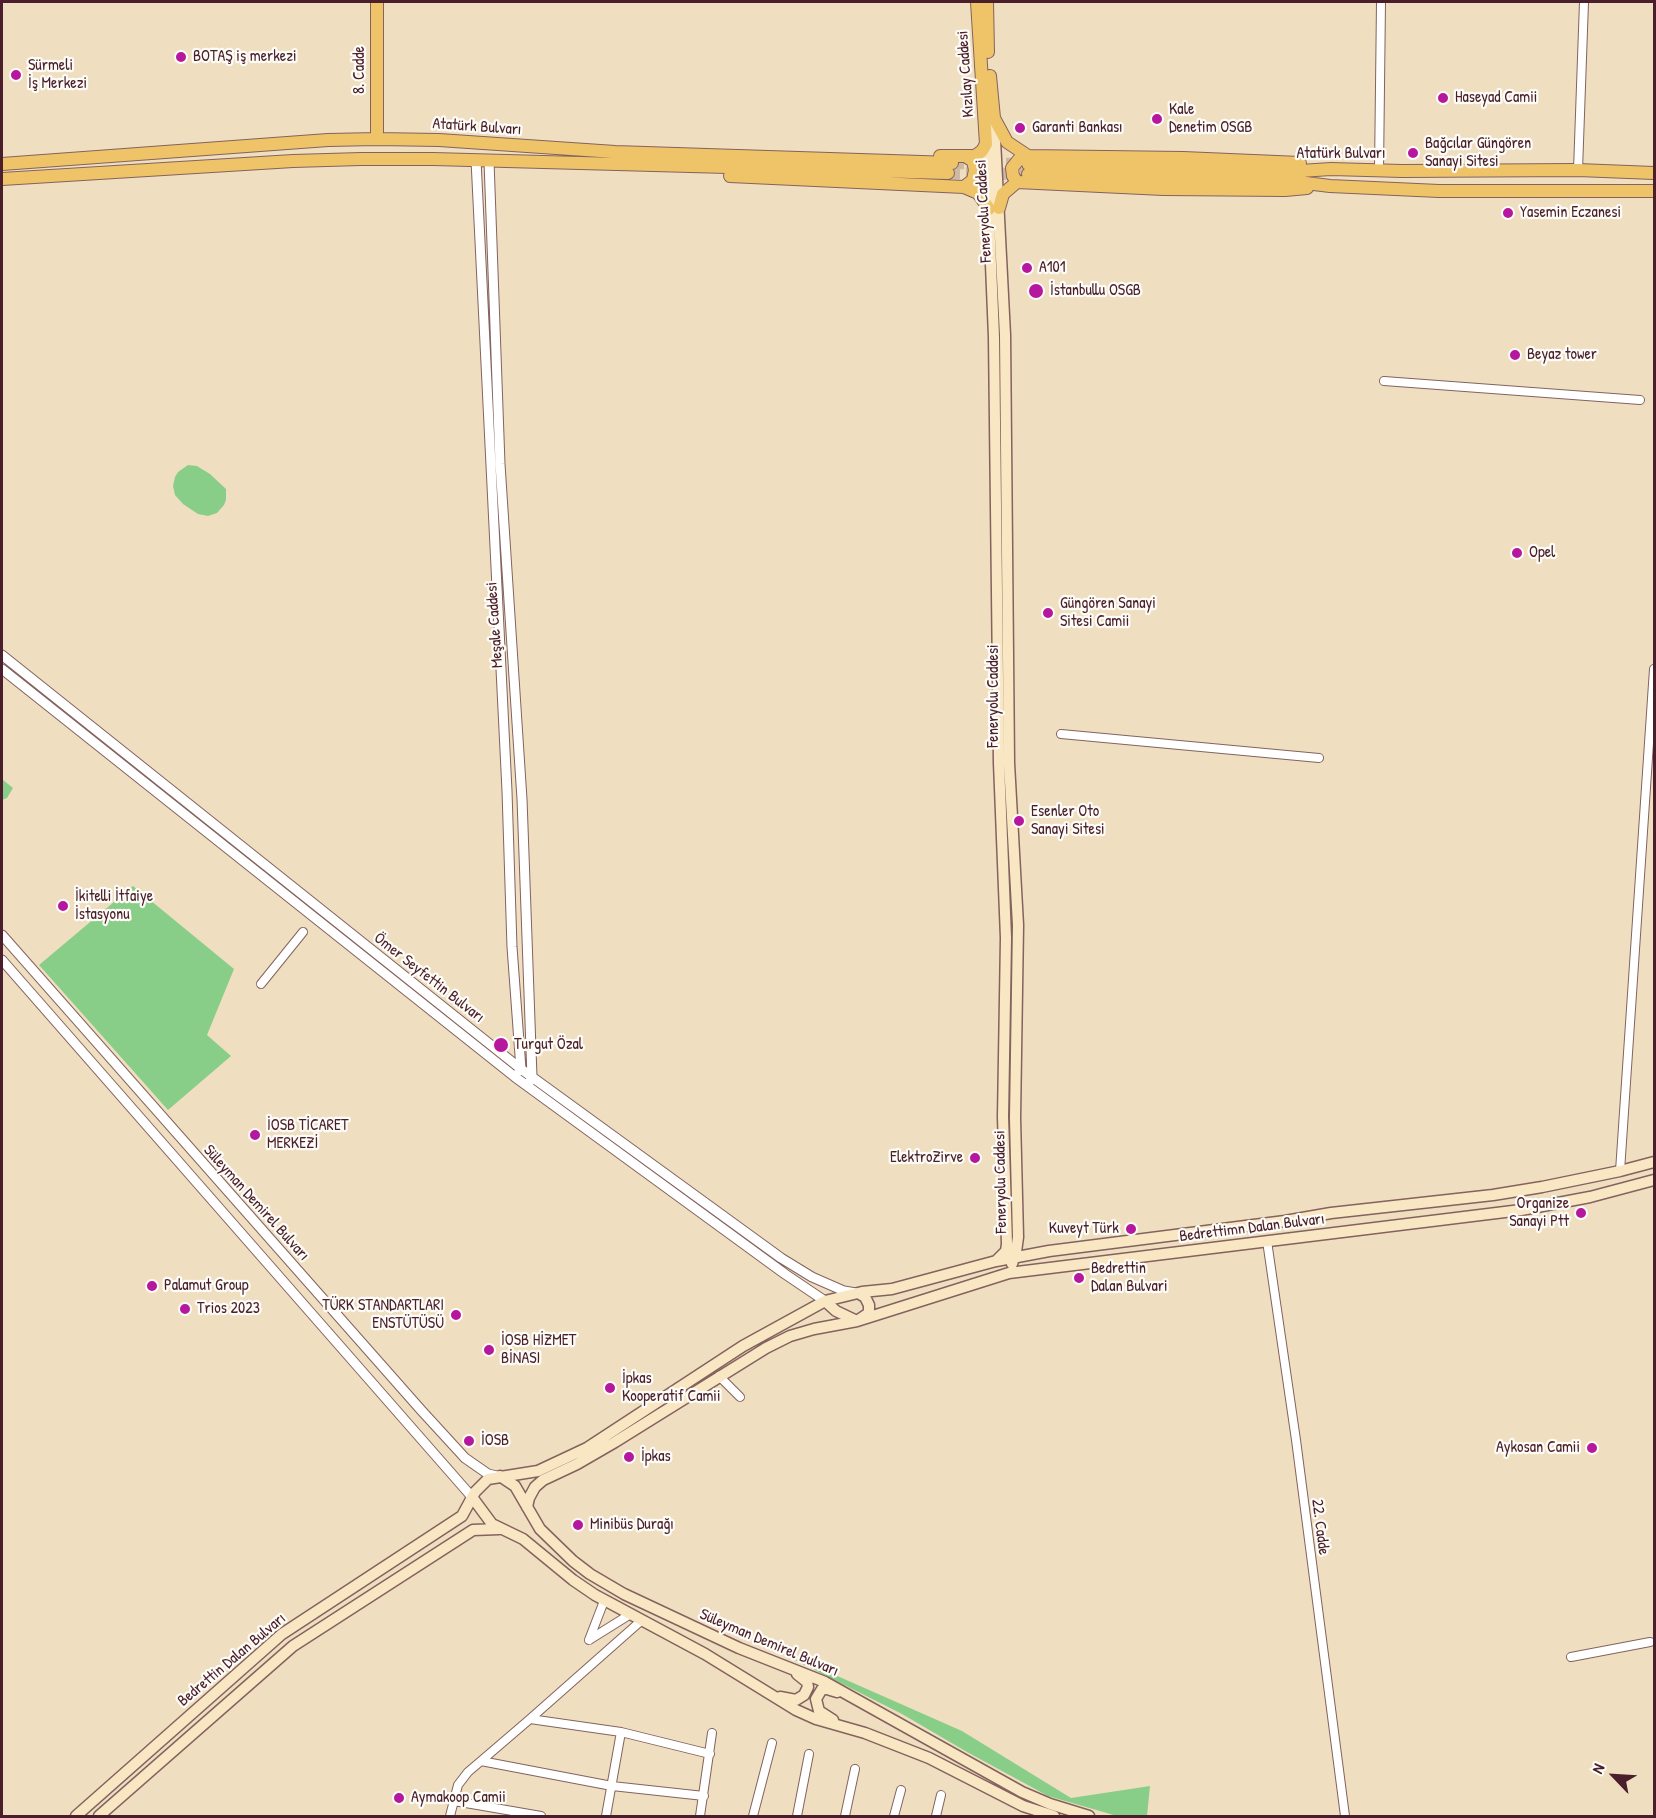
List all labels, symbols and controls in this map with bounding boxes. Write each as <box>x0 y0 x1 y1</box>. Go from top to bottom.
street label: Kızılay Caddesi <box>953 30 979 118</box>
street label: 8. Cadde <box>350 46 370 94</box>
place label: BOTAŞ iş merkezi <box>193 47 297 67</box>
marker: BOTAŞ iş merkezi <box>174 50 188 64</box>
place label: Sürmeli İş Merkezi <box>28 56 87 94</box>
marker: Sürmeli İş Merkezi <box>9 68 23 82</box>
place label: Haseyad Camii <box>1455 88 1537 108</box>
marker: Haseyad Camii <box>1436 91 1450 105</box>
place label: Kale Denetim OSGB <box>1169 100 1252 138</box>
marker: Kale Denetim OSGB <box>1150 112 1164 126</box>
street label: Atatürk Bulvarı <box>432 114 522 140</box>
place label: Garanti Bankası <box>1032 118 1123 138</box>
marker: Garanti Bankası <box>1013 121 1027 135</box>
place label: Bağcılar Güngören Sanayi Sitesi <box>1425 134 1531 172</box>
street label: Atatürk Bulvarı <box>1296 144 1386 164</box>
marker: Bağcılar Güngören Sanayi Sitesi <box>1406 146 1420 160</box>
street label: Feneryolu Caddesi <box>972 159 996 263</box>
place label: Yasemin Eczanesi <box>1520 203 1621 223</box>
marker: Yasemin Eczanesi <box>1501 206 1515 220</box>
place label: A101 <box>1039 258 1066 278</box>
marker: A101 <box>1020 261 1034 275</box>
place label: İstanbullu OSGB <box>1050 281 1141 301</box>
marker: İstanbullu OSGB <box>1027 282 1045 300</box>
place label: Beyaz tower <box>1527 345 1597 365</box>
marker: Beyaz tower <box>1508 348 1522 362</box>
place label: Opel <box>1529 543 1555 563</box>
marker: Opel <box>1510 546 1524 560</box>
street label: Meşale Caddesi <box>482 581 508 669</box>
place label: Güngören Sanayi Sitesi Camii <box>1060 594 1156 632</box>
marker: Güngören Sanayi Sitesi Camii <box>1041 606 1055 620</box>
street label: Feneryolu Caddesi <box>984 644 1004 748</box>
place label: Esenler Oto Sanayi Sitesi <box>1031 802 1105 840</box>
marker: Esenler Oto Sanayi Sitesi <box>1012 814 1026 828</box>
place label: İkitelli İtfaiye İstasyonu <box>75 887 153 925</box>
marker: İkitelli İtfaiye İstasyonu <box>56 899 70 913</box>
street label: Ömer Seyfettin Bulvarı <box>370 929 488 1027</box>
place label: Turgut Özal <box>514 1035 583 1055</box>
marker: Turgut Özal <box>492 1036 510 1054</box>
place label: İOSB TİCARET MERKEZİ <box>267 1116 348 1154</box>
marker: İOSB TİCARET MERKEZİ <box>248 1128 262 1142</box>
street label: Feneryolu Caddesi <box>990 1130 1012 1234</box>
street label: Süleyman Demirel Bulvarı <box>199 1141 313 1265</box>
place label: ElektroZirve <box>890 1148 963 1168</box>
marker: ElektroZirve <box>968 1151 982 1165</box>
place label: Organize Sanayi Ptt <box>1509 1194 1569 1232</box>
marker: Organize Sanayi Ptt <box>1574 1206 1588 1220</box>
street label: Bedrettimn Dalan Bulvarı <box>1178 1210 1326 1246</box>
place label: Kuveyt Türk <box>1049 1219 1119 1239</box>
marker: Kuveyt Türk <box>1124 1222 1138 1236</box>
place label: Bedrettin Dalan Bulvari <box>1091 1259 1167 1297</box>
marker: Bedrettin Dalan Bulvari <box>1072 1271 1086 1285</box>
place label: Palamut Group <box>164 1276 248 1296</box>
marker: Palamut Group <box>145 1279 159 1293</box>
place label: TÜRK STANDARTLARI ENSTÜTÜSÜ <box>322 1296 444 1334</box>
place label: Trios 2023 <box>197 1299 260 1319</box>
marker: Trios 2023 <box>178 1302 192 1316</box>
marker: TÜRK STANDARTLARI ENSTÜTÜSÜ <box>449 1308 463 1322</box>
place label: İOSB HİZMET BİNASI <box>501 1331 576 1369</box>
marker: İOSB HİZMET BİNASI <box>482 1343 496 1357</box>
place label: İpkas Kooperatif Camii <box>622 1369 721 1407</box>
marker: İpkas Kooperatif Camii <box>603 1381 617 1395</box>
place label: İOSB <box>481 1431 509 1451</box>
marker: İOSB <box>462 1434 476 1448</box>
place label: Aykosan Camii <box>1496 1438 1580 1458</box>
marker: Aykosan Camii <box>1585 1441 1599 1455</box>
place label: İpkas <box>641 1447 671 1467</box>
marker: İpkas <box>622 1450 636 1464</box>
street label: 22. Cadde <box>1307 1498 1333 1556</box>
place label: Minibüs Durağı <box>590 1515 674 1535</box>
marker: Minibüs Durağı <box>571 1518 585 1532</box>
street label: Süleyman Demirel Bulvarı <box>697 1605 841 1681</box>
street label: Bedrettin Dalan Bulvarı <box>174 1609 290 1711</box>
north arrow <box>1584 1746 1644 1806</box>
text: N <box>1586 1760 1609 1777</box>
place label: Aymakoop Camii <box>411 1788 506 1808</box>
marker: Aymakoop Camii <box>392 1791 406 1805</box>

